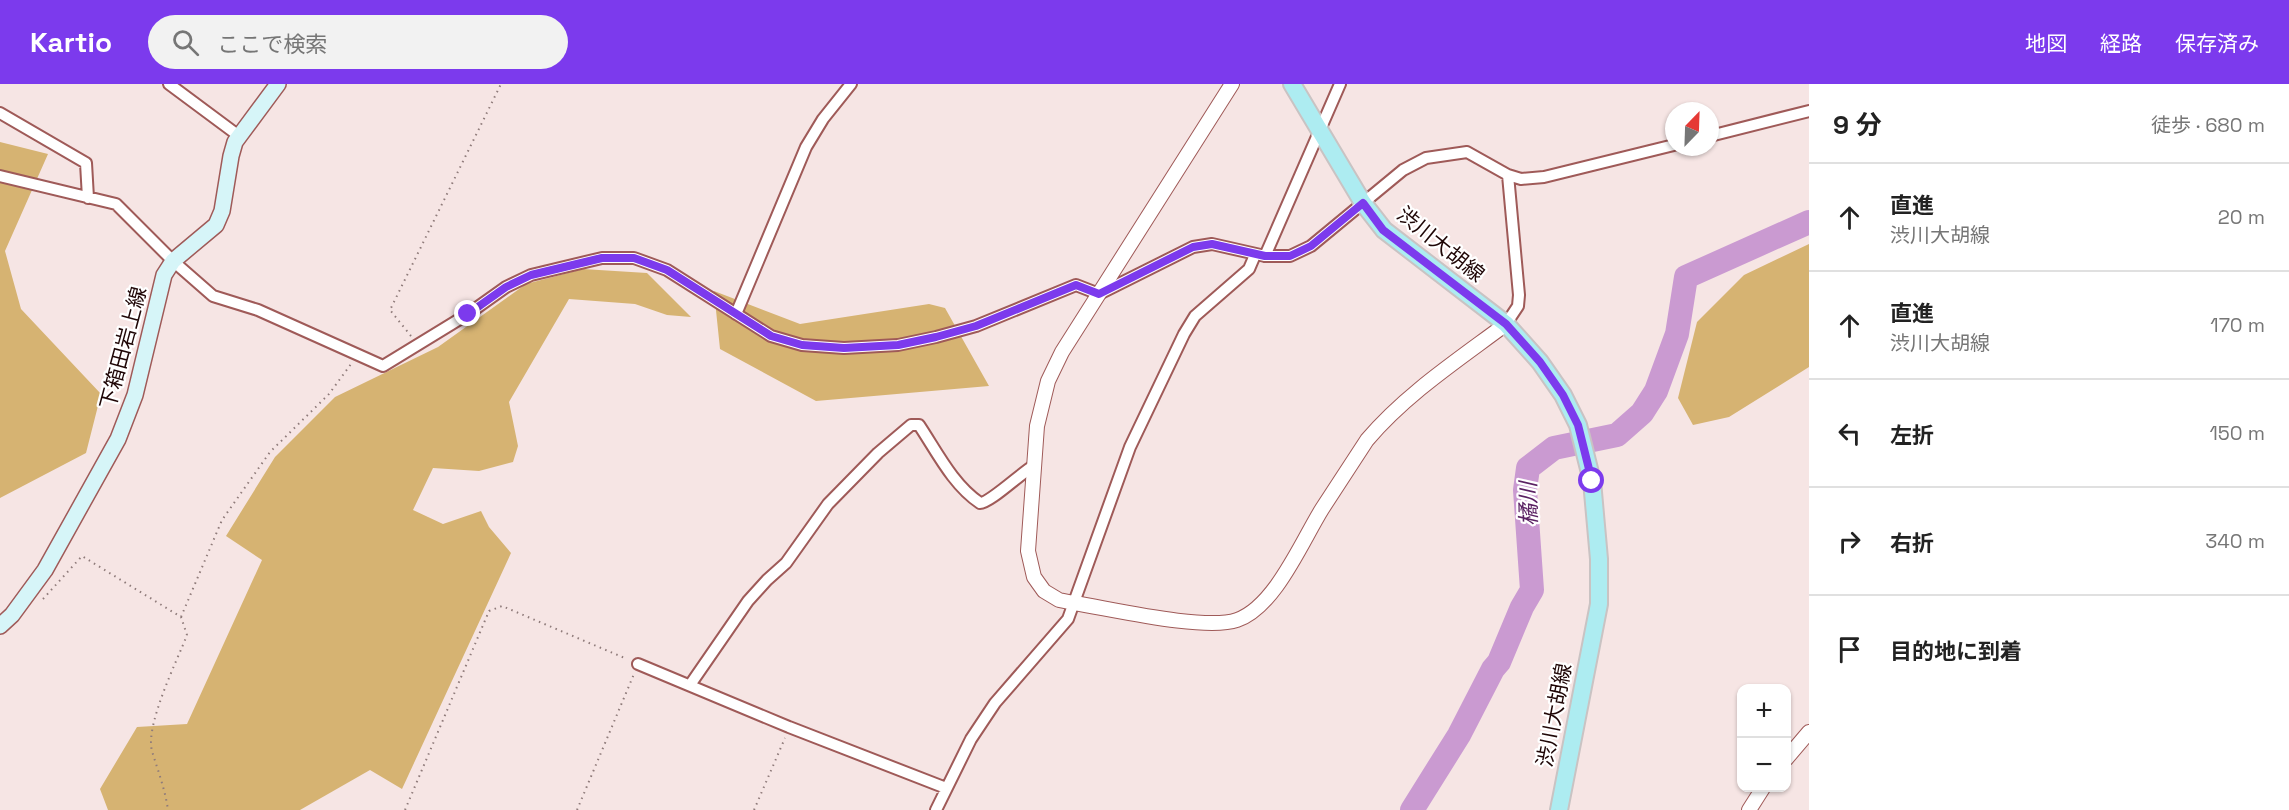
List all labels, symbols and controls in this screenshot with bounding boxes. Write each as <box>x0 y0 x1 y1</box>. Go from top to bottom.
search box <box>148 15 568 69</box>
text: Kartio <box>30 24 112 60</box>
icon: search <box>169 26 202 59</box>
text: ここで検索 <box>217 30 327 58</box>
text: 地図 <box>2025 30 2067 57</box>
text: 経路 <box>2100 30 2142 57</box>
text: 保存済み <box>2175 30 2259 57</box>
north arrow <box>1665 102 1719 156</box>
text: 9 分 <box>1833 108 1882 142</box>
text: 徒歩 · 680 m <box>2151 112 2265 138</box>
text: 直進 <box>1890 191 1934 219</box>
street label: 渋川大胡線 <box>1392 200 1490 288</box>
icon: ahead <box>1833 201 1866 234</box>
text: 20 m <box>2218 204 2265 230</box>
text: 渋川大胡線 <box>1890 222 1990 248</box>
street label: 下箱田岩上線 <box>94 284 152 412</box>
text: 直進 <box>1890 299 1934 327</box>
route end <box>454 300 480 326</box>
icon: ahead <box>1833 309 1866 342</box>
text: 170 m <box>2210 312 2265 338</box>
text: 渋川大胡線 <box>1890 330 1990 356</box>
icon: left <box>1833 417 1866 450</box>
text: 150 m <box>2210 420 2265 446</box>
text: 左折 <box>1890 421 1934 449</box>
route start <box>1578 467 1604 493</box>
water label: 橘川 <box>1514 480 1542 526</box>
icon: right <box>1833 525 1866 558</box>
text: 340 m <box>2205 528 2265 554</box>
text: 右折 <box>1890 529 1934 557</box>
icon: arrive <box>1833 633 1866 666</box>
text: 目的地に到着 <box>1890 637 2022 665</box>
street label: 渋川大胡線 <box>1531 661 1577 769</box>
map controls <box>1737 684 1791 792</box>
button: + <box>1737 684 1791 738</box>
button: − <box>1737 738 1791 792</box>

